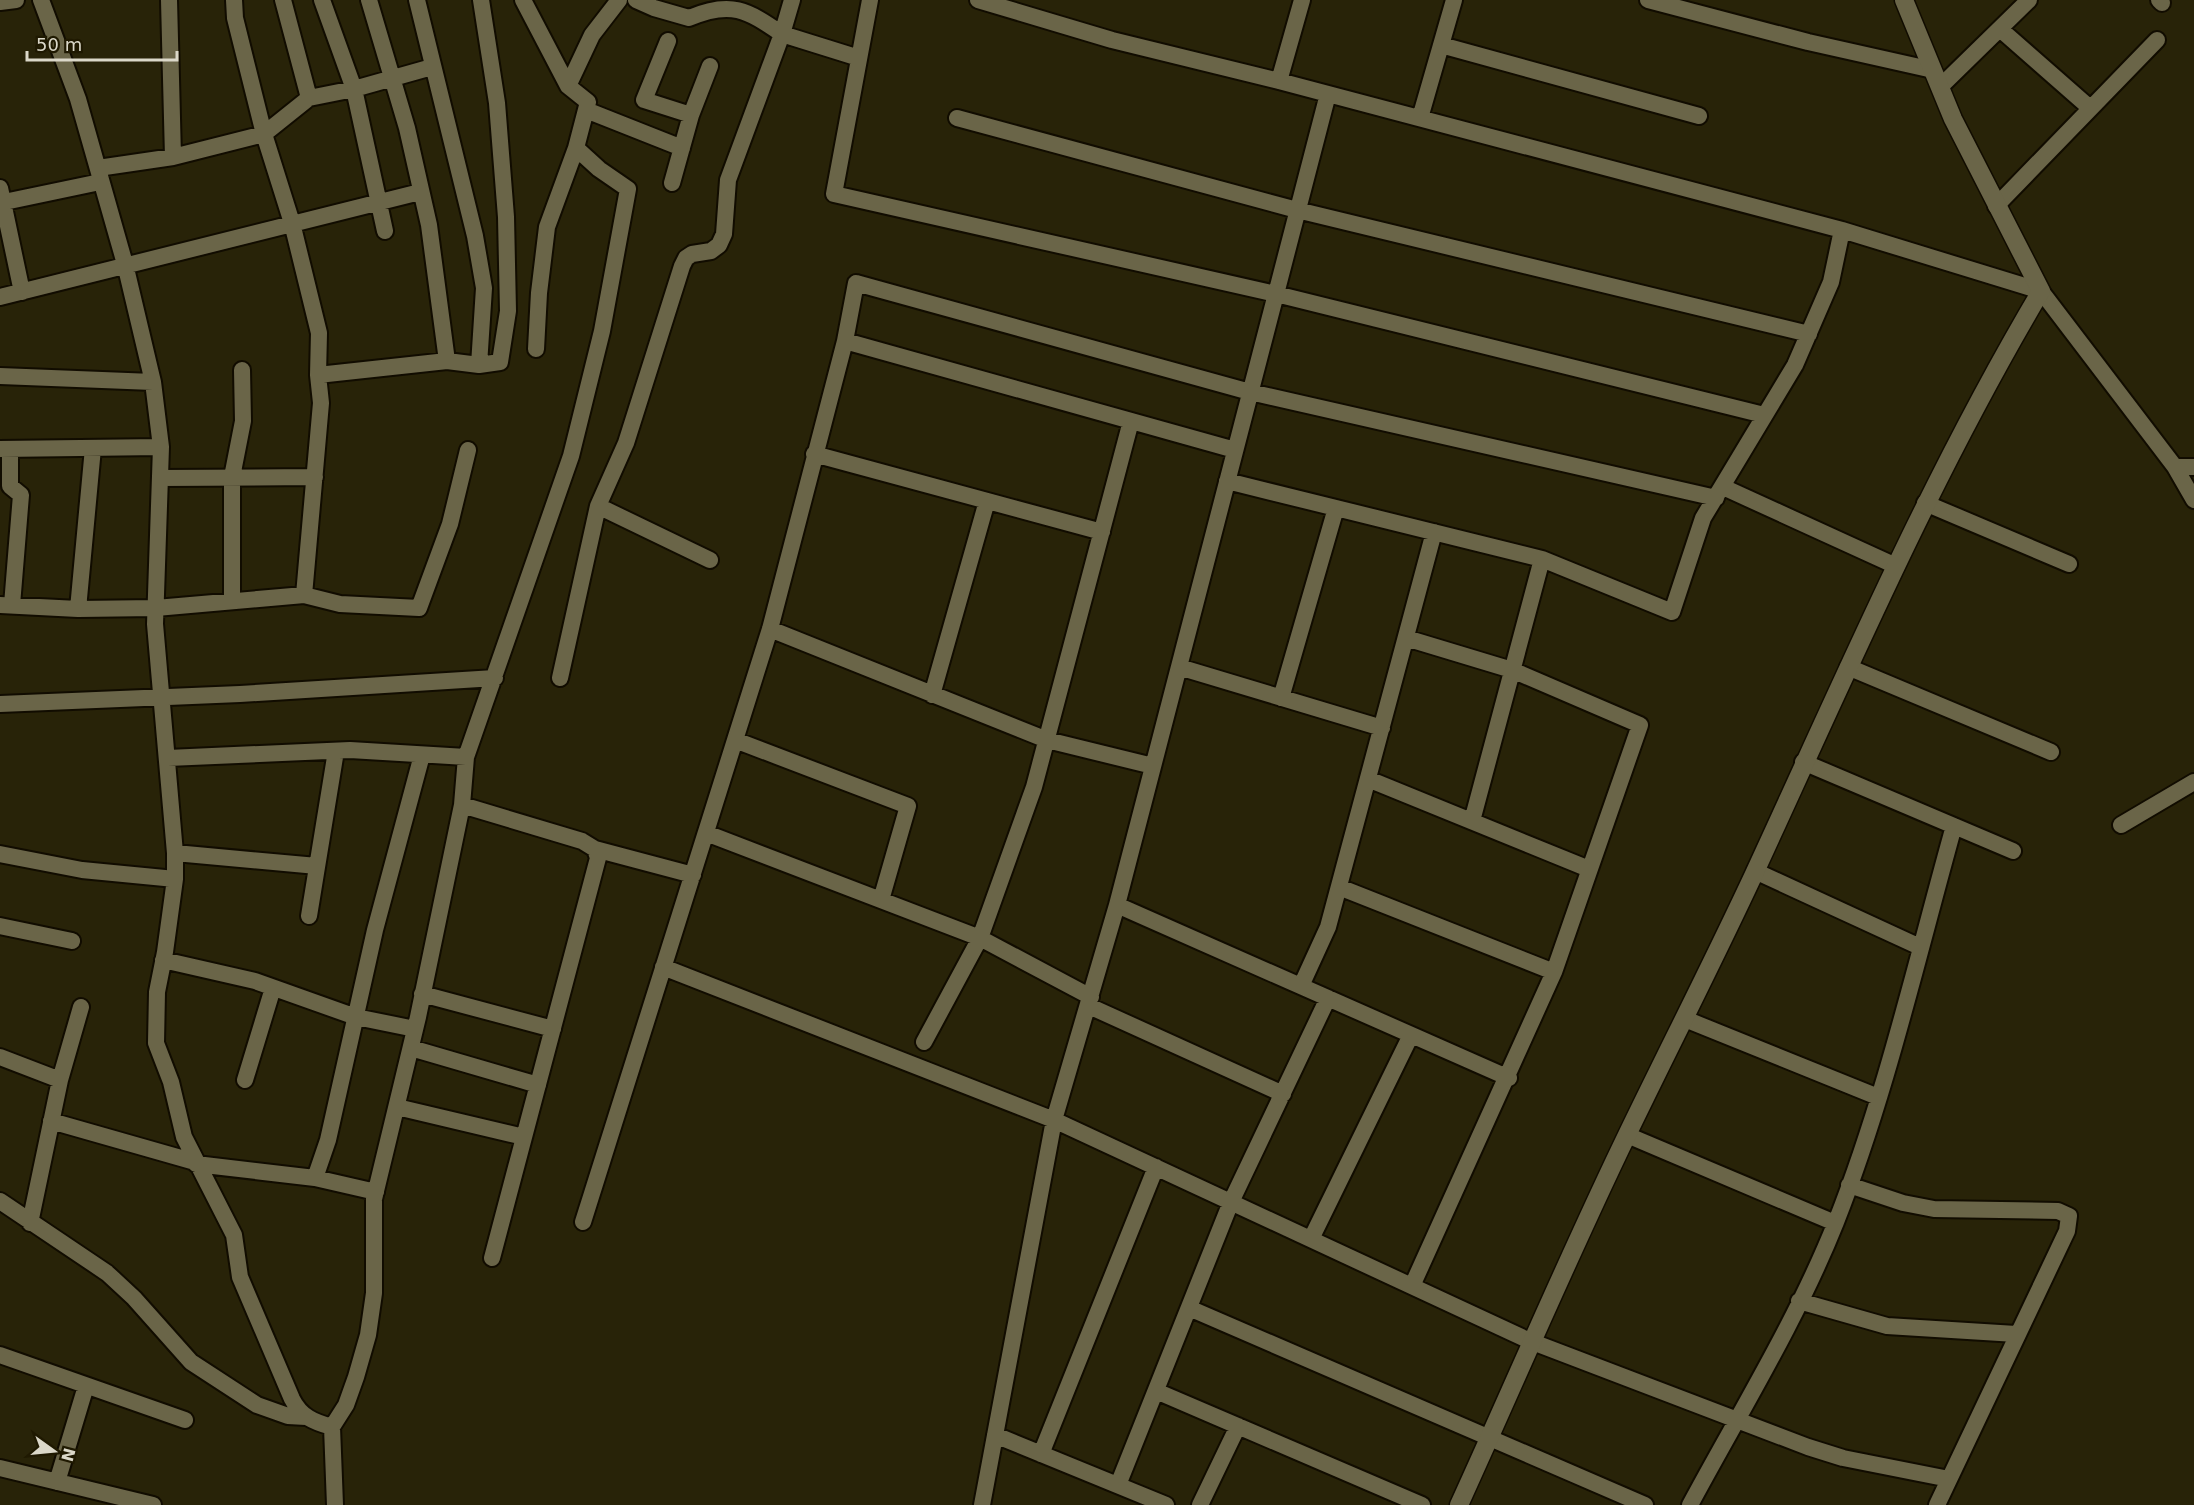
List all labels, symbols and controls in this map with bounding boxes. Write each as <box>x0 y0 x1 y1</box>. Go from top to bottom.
scale bar <box>27 24 177 62</box>
text: 50 m <box>36 34 82 55</box>
north arrow <box>24 1421 84 1481</box>
text: N <box>57 1446 79 1464</box>

